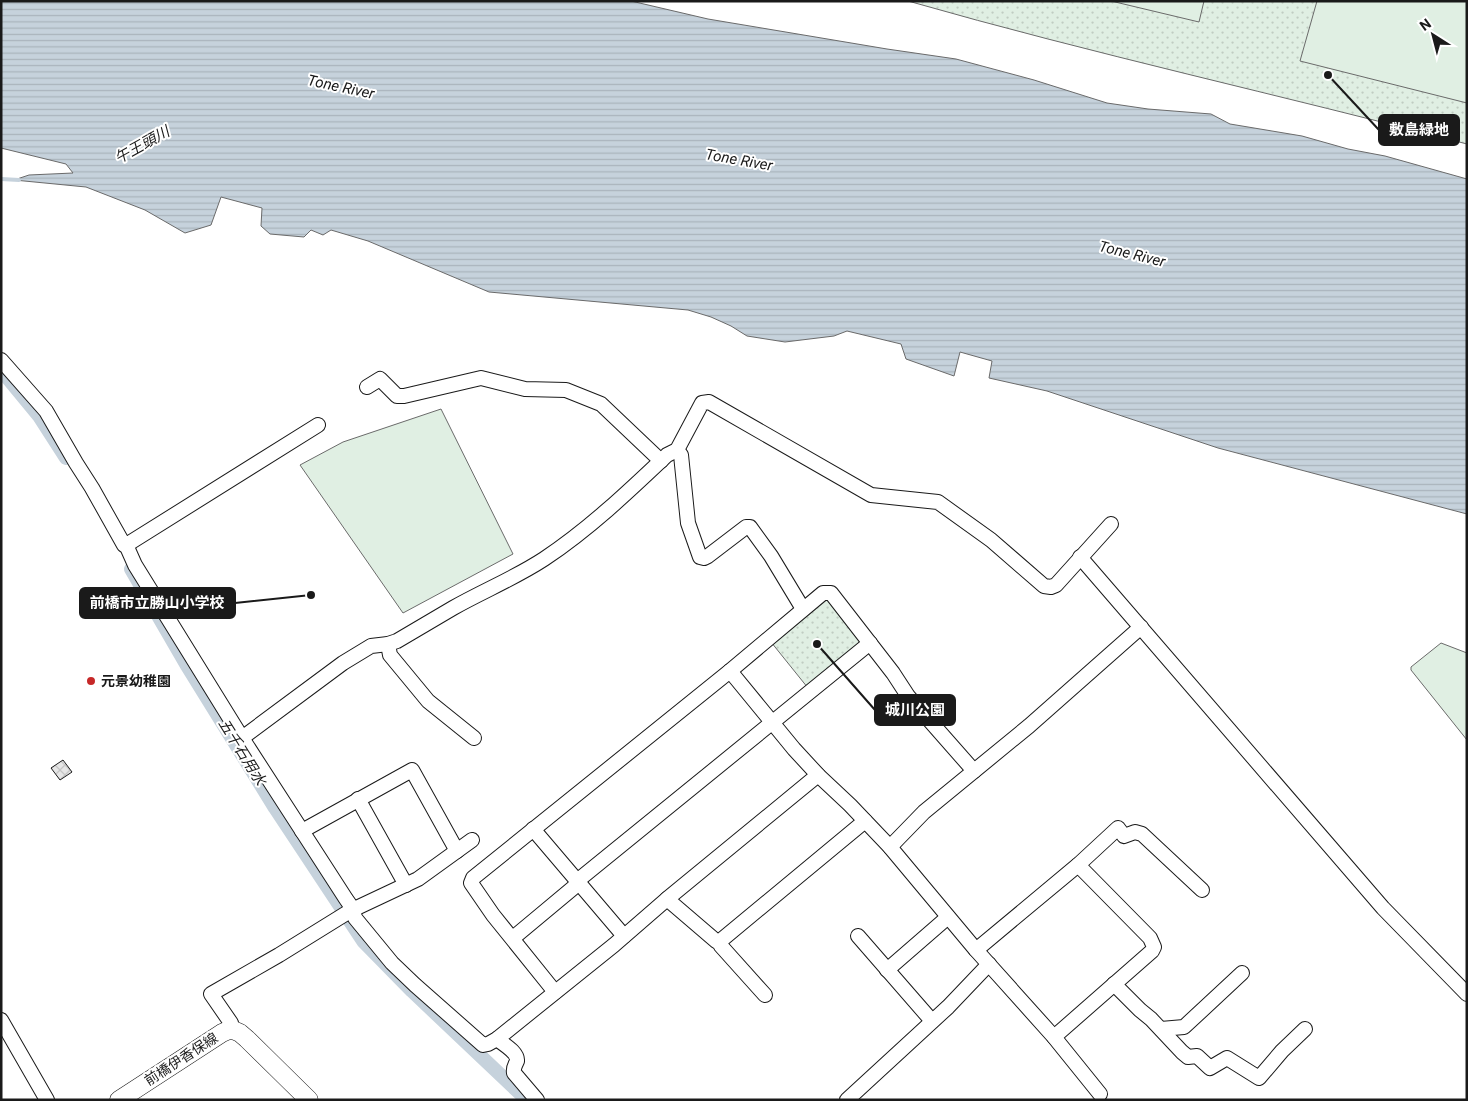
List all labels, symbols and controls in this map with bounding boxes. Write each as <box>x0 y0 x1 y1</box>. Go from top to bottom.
north arrow <box>1408 10 1458 60</box>
text: N <box>1417 15 1434 34</box>
water label: Tone River <box>306 71 377 103</box>
callout: 敷島緑地 <box>1379 115 1459 145</box>
text: 敷島緑地 <box>1389 121 1449 139</box>
water label: 午王頭川 <box>111 122 174 167</box>
water label: Tone River <box>704 145 775 175</box>
water label: Tone River <box>1097 237 1168 271</box>
callout: 前橋市立勝山小学校 <box>80 588 235 618</box>
text: 前橋市立勝山小学校 <box>89 594 225 612</box>
place label: 元景幼稚園 <box>101 673 171 689</box>
marker: 元景幼稚園 <box>85 675 97 687</box>
callout: 城川公園 <box>875 695 955 725</box>
text: 城川公園 <box>885 701 945 719</box>
water label: 五千石用水 <box>214 715 271 790</box>
street label: 前橋伊香保線 <box>141 1029 221 1089</box>

